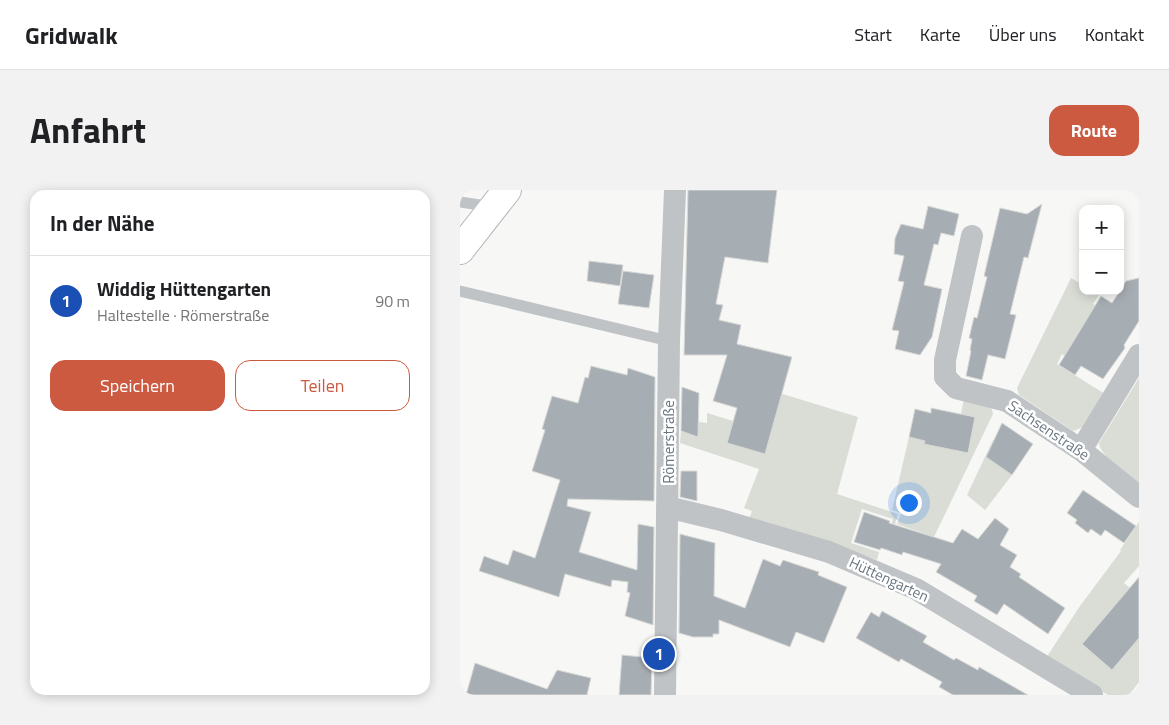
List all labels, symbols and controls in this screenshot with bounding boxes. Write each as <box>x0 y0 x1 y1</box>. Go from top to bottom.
text: Gridwalk <box>25 17 118 53</box>
text: Start <box>854 21 892 48</box>
text: Karte <box>920 21 961 48</box>
text: Über uns <box>989 21 1057 48</box>
text: Kontakt <box>1085 21 1144 48</box>
text: Anfahrt <box>30 103 146 157</box>
button: Route <box>1049 105 1139 156</box>
map controls <box>1079 205 1124 295</box>
button: + <box>1079 205 1124 250</box>
text: In der Nähe <box>50 207 155 239</box>
button: − <box>1079 250 1124 295</box>
text: Widdig Hüttengarten <box>97 274 271 303</box>
text: 1 <box>62 289 70 313</box>
text: 90 m <box>375 289 410 313</box>
text: Haltestelle · Römerstraße <box>97 303 269 327</box>
button: Speichern <box>50 360 225 411</box>
button: Teilen <box>235 360 410 411</box>
street label: Sachsenstraße <box>1004 394 1094 466</box>
street label: Römerstraße <box>657 400 680 484</box>
your location <box>896 490 922 516</box>
street label: Hüttengarten <box>845 550 933 608</box>
pin: 1 <box>643 635 675 673</box>

